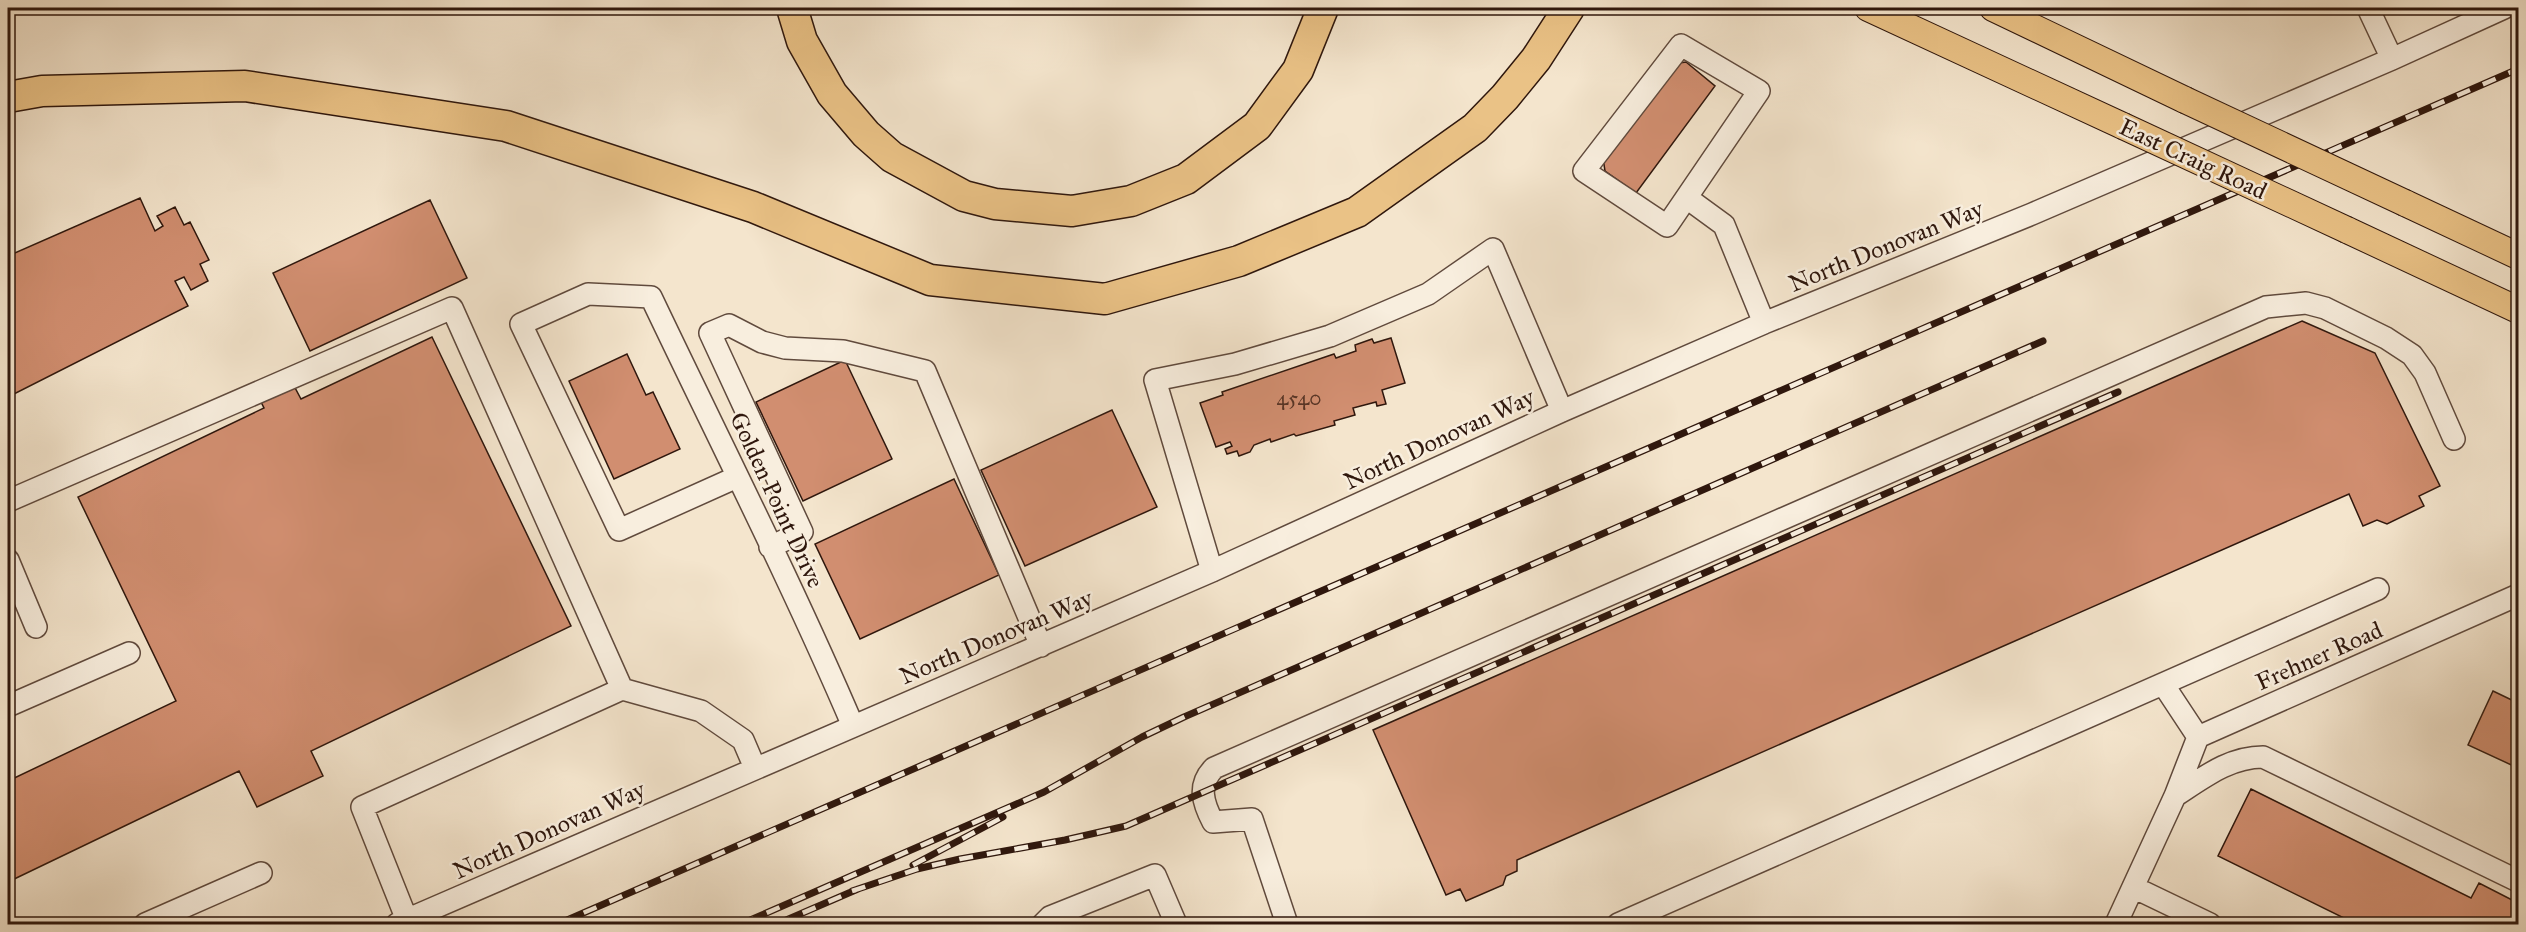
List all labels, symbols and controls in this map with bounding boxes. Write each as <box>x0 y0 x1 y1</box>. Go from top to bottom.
street label: East Craig Road <box>2114 112 2272 206</box>
street label: North Donovan Way <box>1784 193 1988 299</box>
street label: North Donovan Way <box>1339 381 1540 496</box>
house number: 4540 <box>1277 385 1321 411</box>
street label: Golden Point Drive <box>723 407 831 593</box>
street label: North Donovan Way <box>895 582 1098 691</box>
street label: Frehner Road <box>2251 615 2387 697</box>
street label: North Donovan Way <box>448 774 650 886</box>

